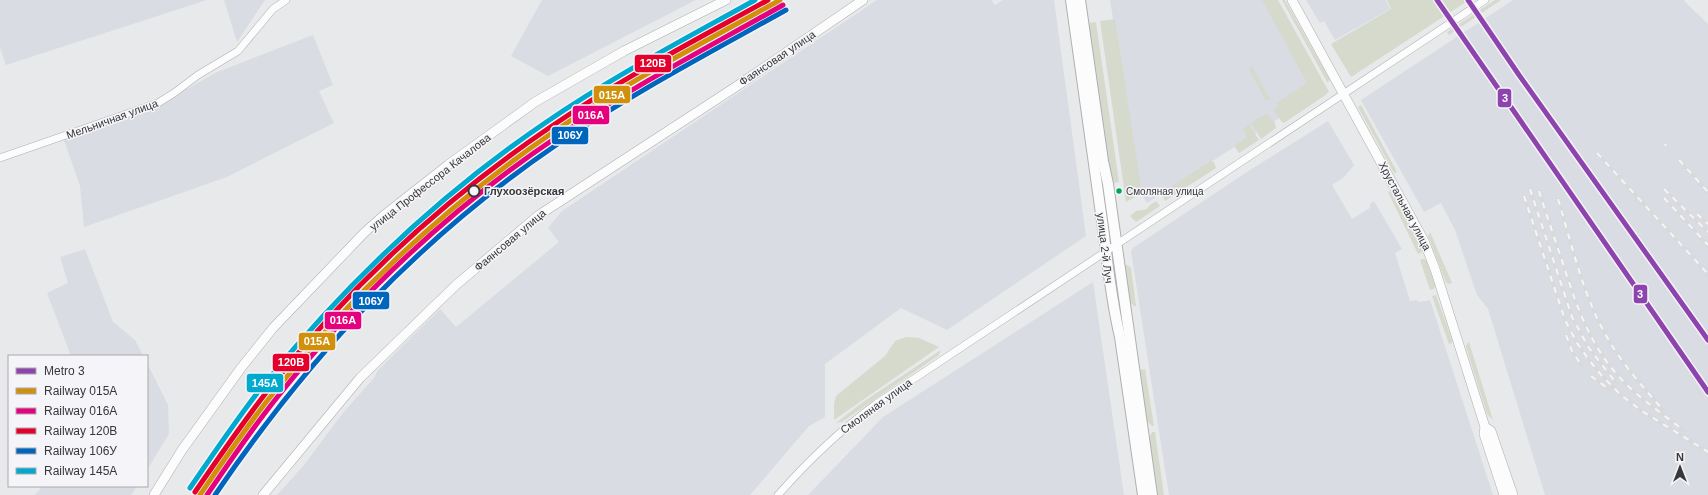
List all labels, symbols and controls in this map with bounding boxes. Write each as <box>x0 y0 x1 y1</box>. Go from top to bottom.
street label: Фаянсовая улица <box>737 28 818 88</box>
line badge: 120В <box>634 54 672 73</box>
text: 120В <box>640 57 666 69</box>
line badge: 015А <box>593 85 631 104</box>
line badge: 3 <box>1497 88 1512 108</box>
text: 015А <box>599 89 625 101</box>
text: 3 <box>1502 92 1508 104</box>
street label: Мельничная улица <box>65 97 160 141</box>
line badge: 016А <box>572 105 610 125</box>
text: 016А <box>578 109 604 121</box>
line badge: 106У <box>551 126 589 145</box>
text: 106У <box>557 129 583 141</box>
street label: улица Профессора Качалова <box>367 131 493 233</box>
street label: Хрустальная улица <box>1377 160 1434 253</box>
marker: Глухоозёрская <box>467 184 481 198</box>
place label: Глухоозёрская <box>484 185 564 197</box>
marker: Смоляная улица <box>1114 186 1124 196</box>
place label: Смоляная улица <box>1126 186 1204 197</box>
street label: Фаянсовая улица <box>472 206 549 273</box>
street label: улица 2-й Луч <box>1095 212 1115 284</box>
line badge: 3 <box>1633 284 1648 304</box>
text: 3 <box>1637 288 1643 300</box>
line badge: 106У <box>352 291 390 310</box>
text: 106У <box>358 295 384 307</box>
line badge: 016А <box>324 311 362 330</box>
text: 016А <box>330 314 356 326</box>
line badge: 015А <box>298 332 336 351</box>
text: 015А <box>304 335 330 347</box>
line badge: 120В <box>272 353 310 372</box>
legend <box>8 355 148 487</box>
text: 120В <box>278 356 304 368</box>
text: Metro 3 <box>44 364 85 378</box>
line badge: 145А <box>246 373 284 393</box>
street label: Смоляная улица <box>838 376 915 436</box>
text: 145А <box>252 377 278 389</box>
text: Railway 015А <box>44 384 117 398</box>
text: Railway 016А <box>44 404 117 418</box>
text: Railway 120В <box>44 424 117 438</box>
text: Railway 106У <box>44 444 117 458</box>
north arrow <box>1660 447 1700 487</box>
text: N <box>1676 451 1684 463</box>
text: Railway 145А <box>44 464 117 478</box>

